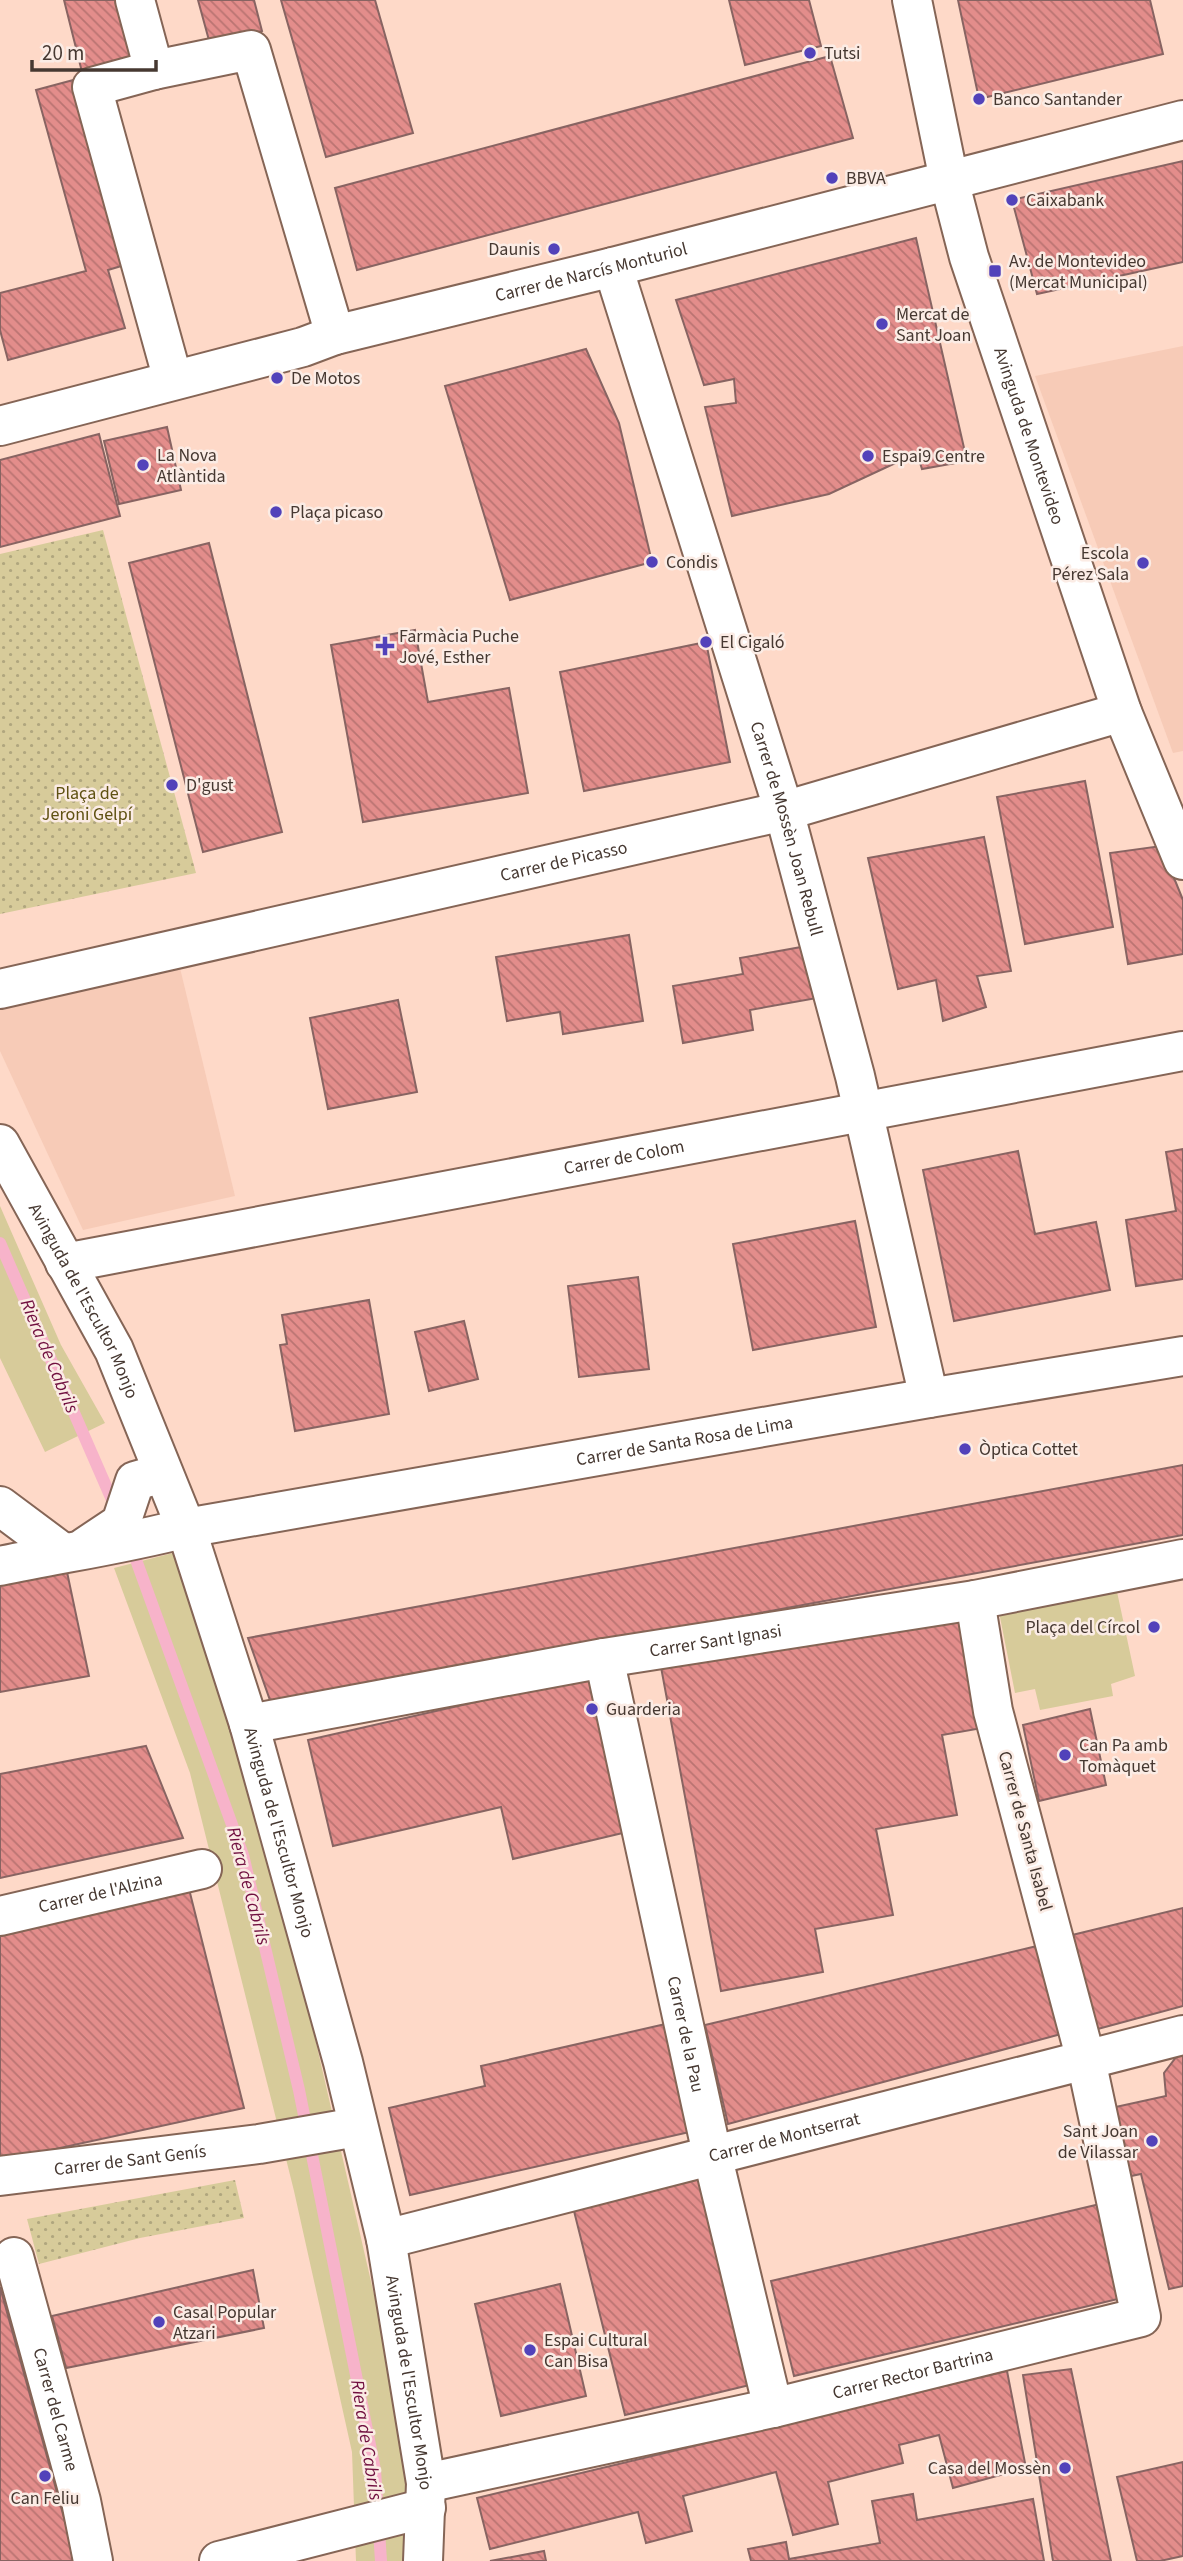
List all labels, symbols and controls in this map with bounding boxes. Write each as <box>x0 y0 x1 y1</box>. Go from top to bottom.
scale bar <box>32 28 156 72</box>
text: 20 m <box>42 38 84 68</box>
place label: Tutsi <box>824 41 860 66</box>
marker: Tutsi <box>802 45 818 61</box>
place label: Banco Santander <box>993 87 1123 112</box>
marker: Banco Santander <box>971 91 987 107</box>
place label: BBVA <box>846 166 886 191</box>
marker: BBVA <box>824 170 840 186</box>
place label: Caixabank <box>1026 188 1104 213</box>
marker: Caixabank <box>1004 192 1020 208</box>
street label: Carrer de Narcís Monturiol <box>492 236 690 308</box>
place label: Daunis <box>488 237 540 262</box>
marker: Daunis <box>546 241 562 257</box>
place label: Av. de Montevideo (Mercat Municipal) <box>1009 249 1148 295</box>
marker: Av. de Montevideo (Mercat Municipal) <box>987 263 1003 279</box>
place label: Mercat de Sant Joan <box>896 302 971 348</box>
marker: Mercat de Sant Joan <box>874 316 890 332</box>
street label: Avinguda de Montevideo <box>988 344 1071 528</box>
place label: De Motos <box>291 366 360 391</box>
marker: De Motos <box>269 370 285 386</box>
place label: La Nova Atlàntida <box>157 443 226 489</box>
place label: Espai9 Centre <box>882 444 985 469</box>
marker: Espai9 Centre <box>860 448 876 464</box>
marker: La Nova Atlàntida <box>135 457 151 473</box>
place label: Plaça picaso <box>290 500 383 525</box>
marker: Plaça picaso <box>268 504 284 520</box>
place label: Escola Pérez Sala <box>1052 541 1129 587</box>
place label: Condis <box>666 550 718 575</box>
marker: Condis <box>644 554 660 570</box>
marker: Escola Pérez Sala <box>1135 555 1151 571</box>
place label: Farmàcia Puche Jové, Esther <box>399 624 519 670</box>
place label: El Cigaló <box>720 630 785 655</box>
marker: El Cigaló <box>698 634 714 650</box>
marker: Farmàcia Puche Jové, Esther <box>377 638 393 654</box>
street label: Carrer de Mossèn Joan Rebull <box>744 718 829 939</box>
place label: D'gust <box>186 773 234 798</box>
marker: D'gust <box>164 777 180 793</box>
park label: Plaça de Jeroni Gelpí <box>42 781 133 827</box>
street label: Carrer de Picasso <box>498 834 630 888</box>
street label: Carrer de Colom <box>562 1133 686 1181</box>
street label: Avinguda de l'Escultor Monjo <box>23 1198 145 1402</box>
water label: Riera de Cabrils <box>13 1295 85 1418</box>
street label: Carrer de Santa Rosa de Lima <box>574 1410 795 1472</box>
place label: Òptica Cottet <box>979 1437 1078 1462</box>
marker: Òptica Cottet <box>957 1441 973 1457</box>
place label: Plaça del Círcol <box>1025 1615 1140 1640</box>
street label: Carrer Sant Ignasi <box>648 1618 783 1663</box>
marker: Plaça del Círcol <box>1146 1619 1162 1635</box>
place label: Guarderia <box>606 1697 681 1722</box>
marker: Guarderia <box>584 1701 600 1717</box>
street label: Avinguda de l'Escultor Monjo <box>238 1724 320 1941</box>
place label: Can Pa amb Tomàquet <box>1079 1733 1168 1779</box>
marker: Can Pa amb Tomàquet <box>1057 1747 1073 1763</box>
street label: Carrer de Santa Isabel <box>992 1748 1058 1914</box>
water label: Riera de Cabrils <box>219 1824 277 1949</box>
street label: Carrer de l'Alzina <box>36 1866 165 1919</box>
street label: Carrer de la Pau <box>661 1974 711 2095</box>
street label: Carrer de Montserrat <box>706 2106 862 2168</box>
place label: Sant Joan de Vilassar <box>1058 2119 1139 2165</box>
marker: Sant Joan de Vilassar <box>1144 2133 1160 2149</box>
street label: Carrer de Sant Genís <box>52 2138 208 2182</box>
street label: Avinguda de l'Escultor Monjo <box>380 2273 439 2491</box>
place label: Casal Popular Atzari <box>173 2300 277 2346</box>
marker: Casal Popular Atzari <box>151 2314 167 2330</box>
place label: Espai Cultural Can Bisa <box>544 2328 648 2374</box>
marker: Espai Cultural Can Bisa <box>522 2342 538 2358</box>
street label: Carrer Rector Bartrina <box>830 2342 996 2405</box>
street label: Carrer del Carme <box>27 2345 85 2474</box>
water label: Riera de Cabrils <box>343 2378 389 2503</box>
place label: Casa del Mossèn <box>928 2456 1051 2481</box>
marker: Casa del Mossèn <box>1057 2460 1073 2476</box>
marker: Can Feliu <box>37 2468 53 2484</box>
place label: Can Feliu <box>10 2486 80 2511</box>

